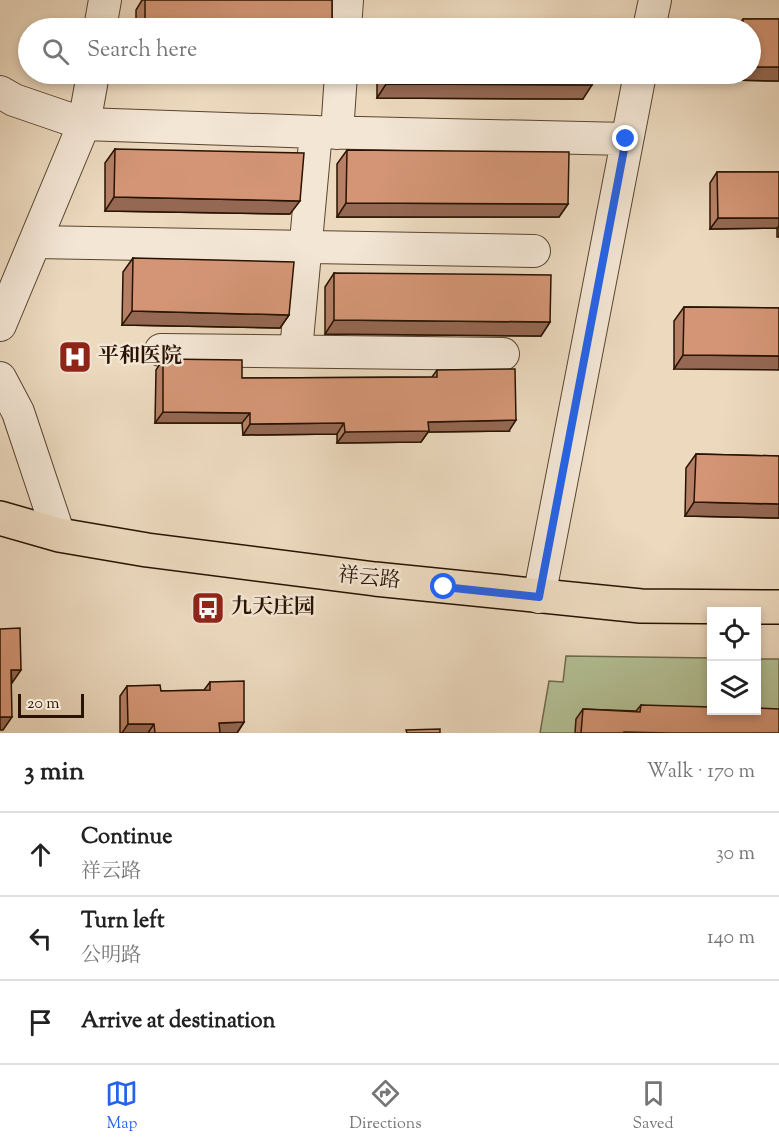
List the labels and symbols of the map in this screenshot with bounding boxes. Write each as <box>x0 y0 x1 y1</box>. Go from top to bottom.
route end <box>612 125 638 151</box>
hospital icon: 平和医院 <box>57 339 93 375</box>
place label: 平和医院 <box>98 342 182 372</box>
street label: 祥云路 <box>336 561 402 597</box>
route start <box>430 573 456 599</box>
bus stop icon: 九天庄园 <box>190 590 226 626</box>
place label: 九天庄园 <box>231 593 315 623</box>
scale bar <box>18 691 84 718</box>

